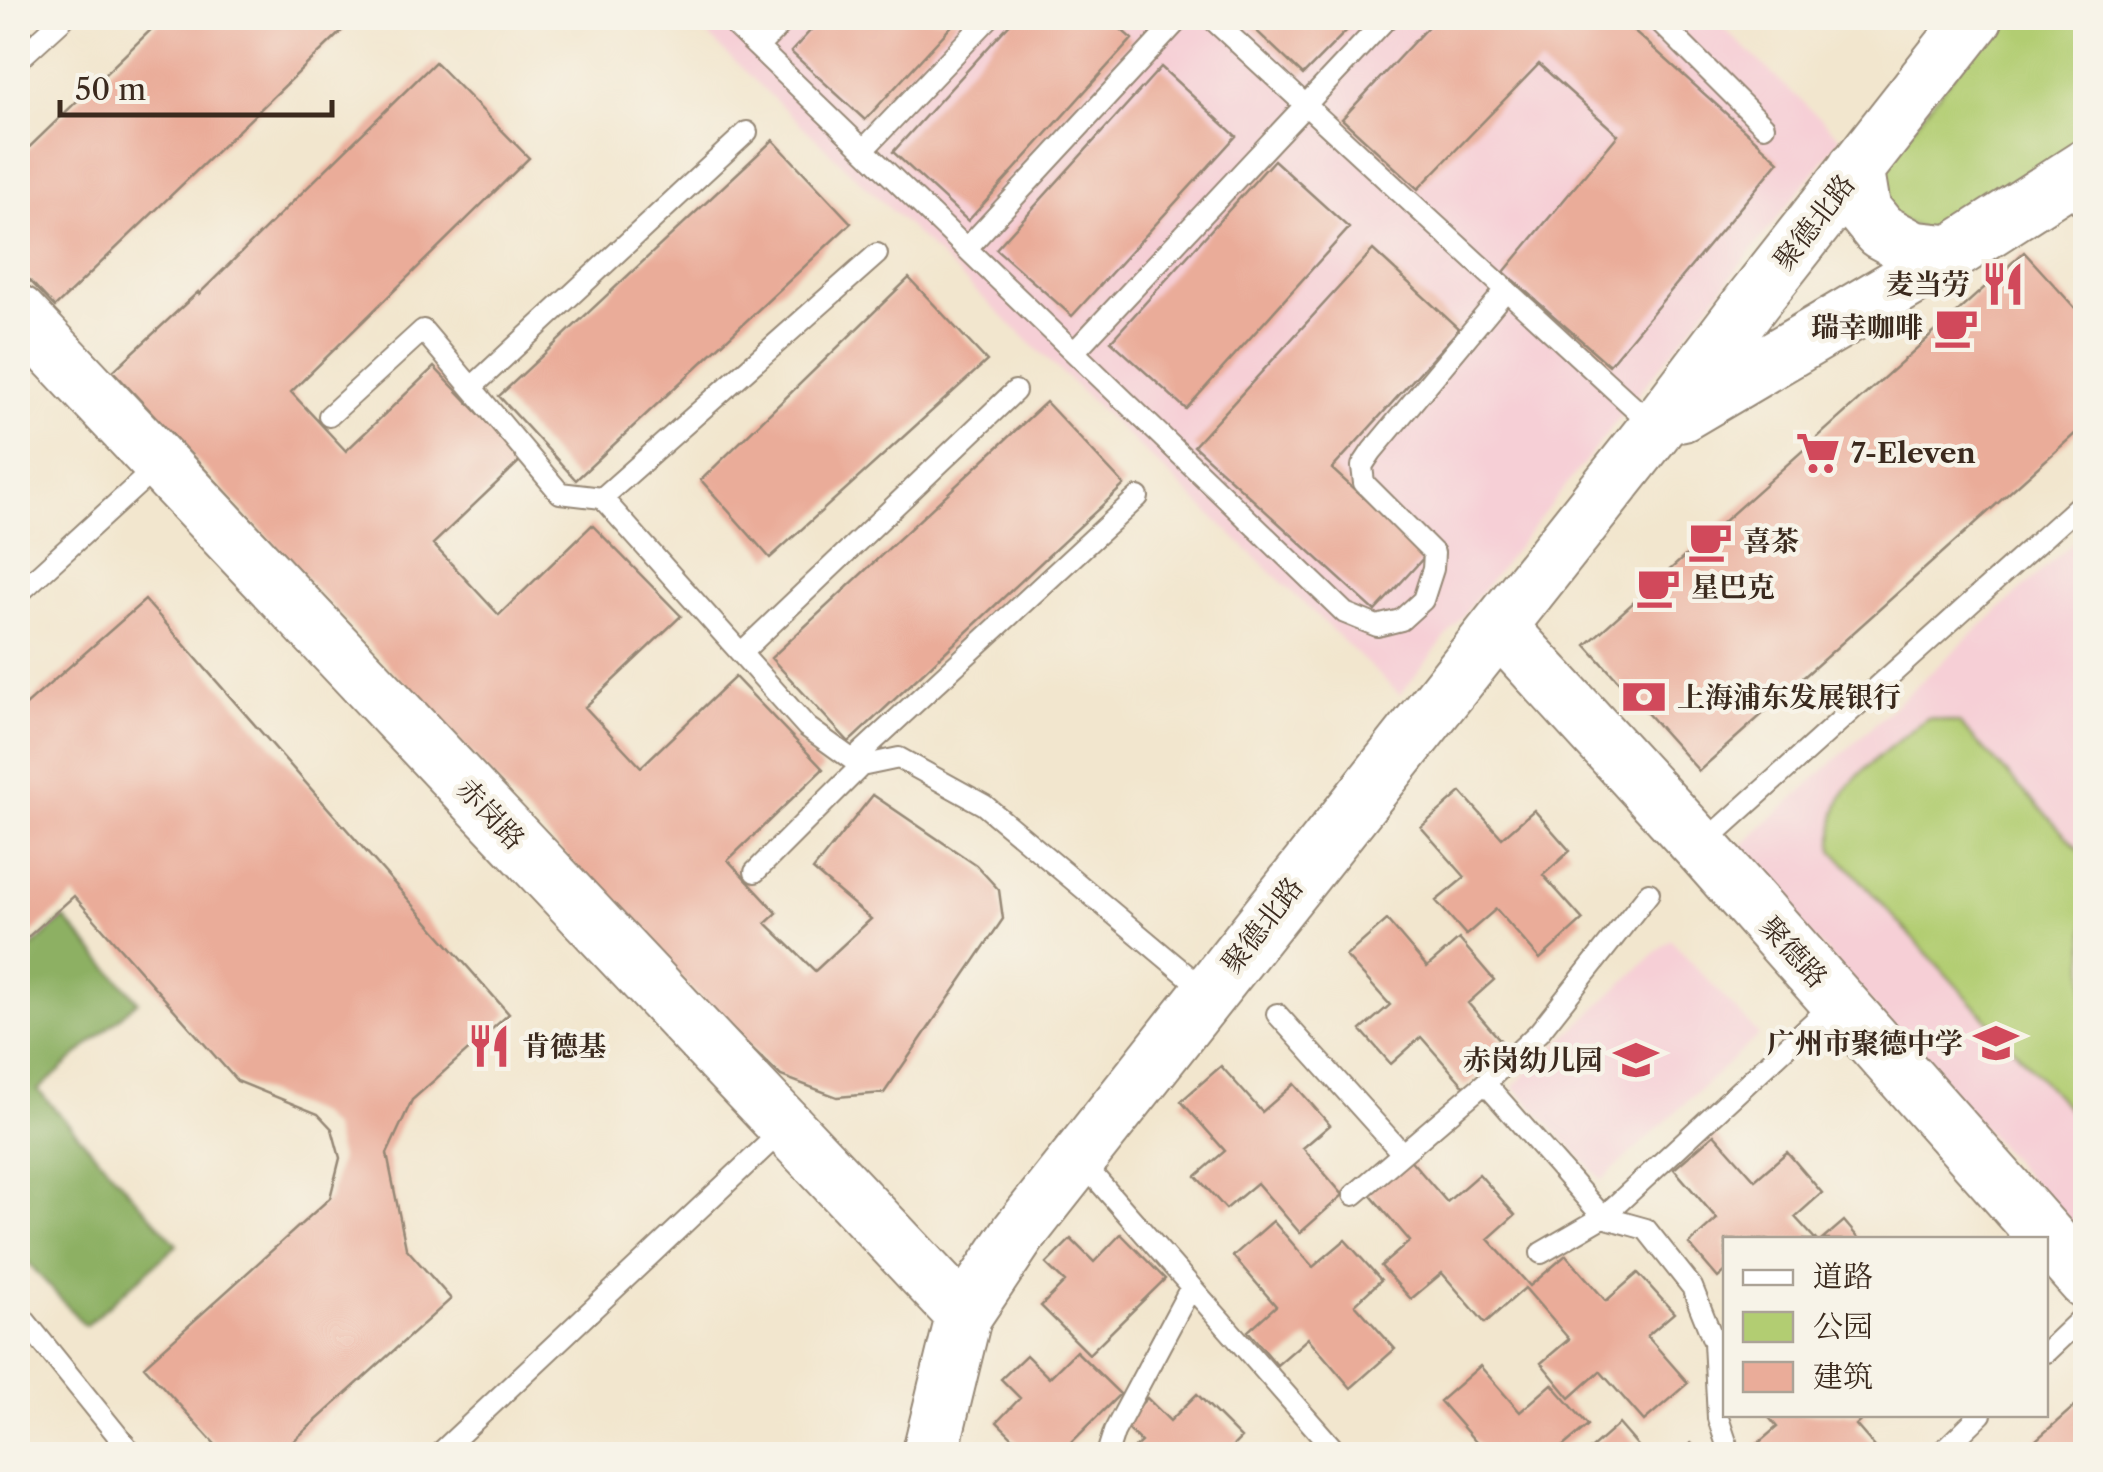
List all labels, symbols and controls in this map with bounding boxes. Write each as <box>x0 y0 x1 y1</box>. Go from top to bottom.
scale bar <box>60 55 332 117</box>
text: 50 m <box>75 71 146 108</box>
street label: 聚德北路 <box>1766 167 1862 277</box>
restaurant icon: 麦当劳 <box>1979 260 2027 308</box>
place label: 麦当劳 <box>1886 267 1970 301</box>
cafe icon: 瑞幸咖啡 <box>1932 303 1980 351</box>
place label: 瑞幸咖啡 <box>1811 310 1923 344</box>
supermarket icon: 7-Eleven <box>1794 429 1842 477</box>
place label: 7-Eleven <box>1851 436 1976 470</box>
cafe icon: 喜茶 <box>1686 517 1734 565</box>
place label: 喜茶 <box>1743 524 1799 558</box>
cafe icon: 星巴克 <box>1634 563 1682 611</box>
place label: 星巴克 <box>1691 570 1775 604</box>
bank icon: 上海浦东发展银行 <box>1620 673 1668 721</box>
place label: 上海浦东发展银行 <box>1677 680 1901 714</box>
street label: 赤岗路 <box>450 772 532 856</box>
street label: 聚德北路 <box>1214 870 1310 980</box>
street label: 聚德路 <box>1753 909 1835 995</box>
school or university icon: 广州市聚德中学 <box>1972 1019 2020 1067</box>
restaurant icon: 肯德基 <box>465 1022 513 1070</box>
place label: 广州市聚德中学 <box>1767 1026 1963 1060</box>
place label: 肯德基 <box>522 1029 606 1063</box>
school or university icon: 赤岗幼儿园 <box>1612 1036 1660 1084</box>
place label: 赤岗幼儿园 <box>1463 1043 1603 1077</box>
legend <box>1723 1237 2048 1417</box>
text: 道路 <box>1813 1258 1873 1295</box>
text: 公园 <box>1813 1308 1873 1345</box>
text: 建筑 <box>1813 1358 1873 1395</box>

